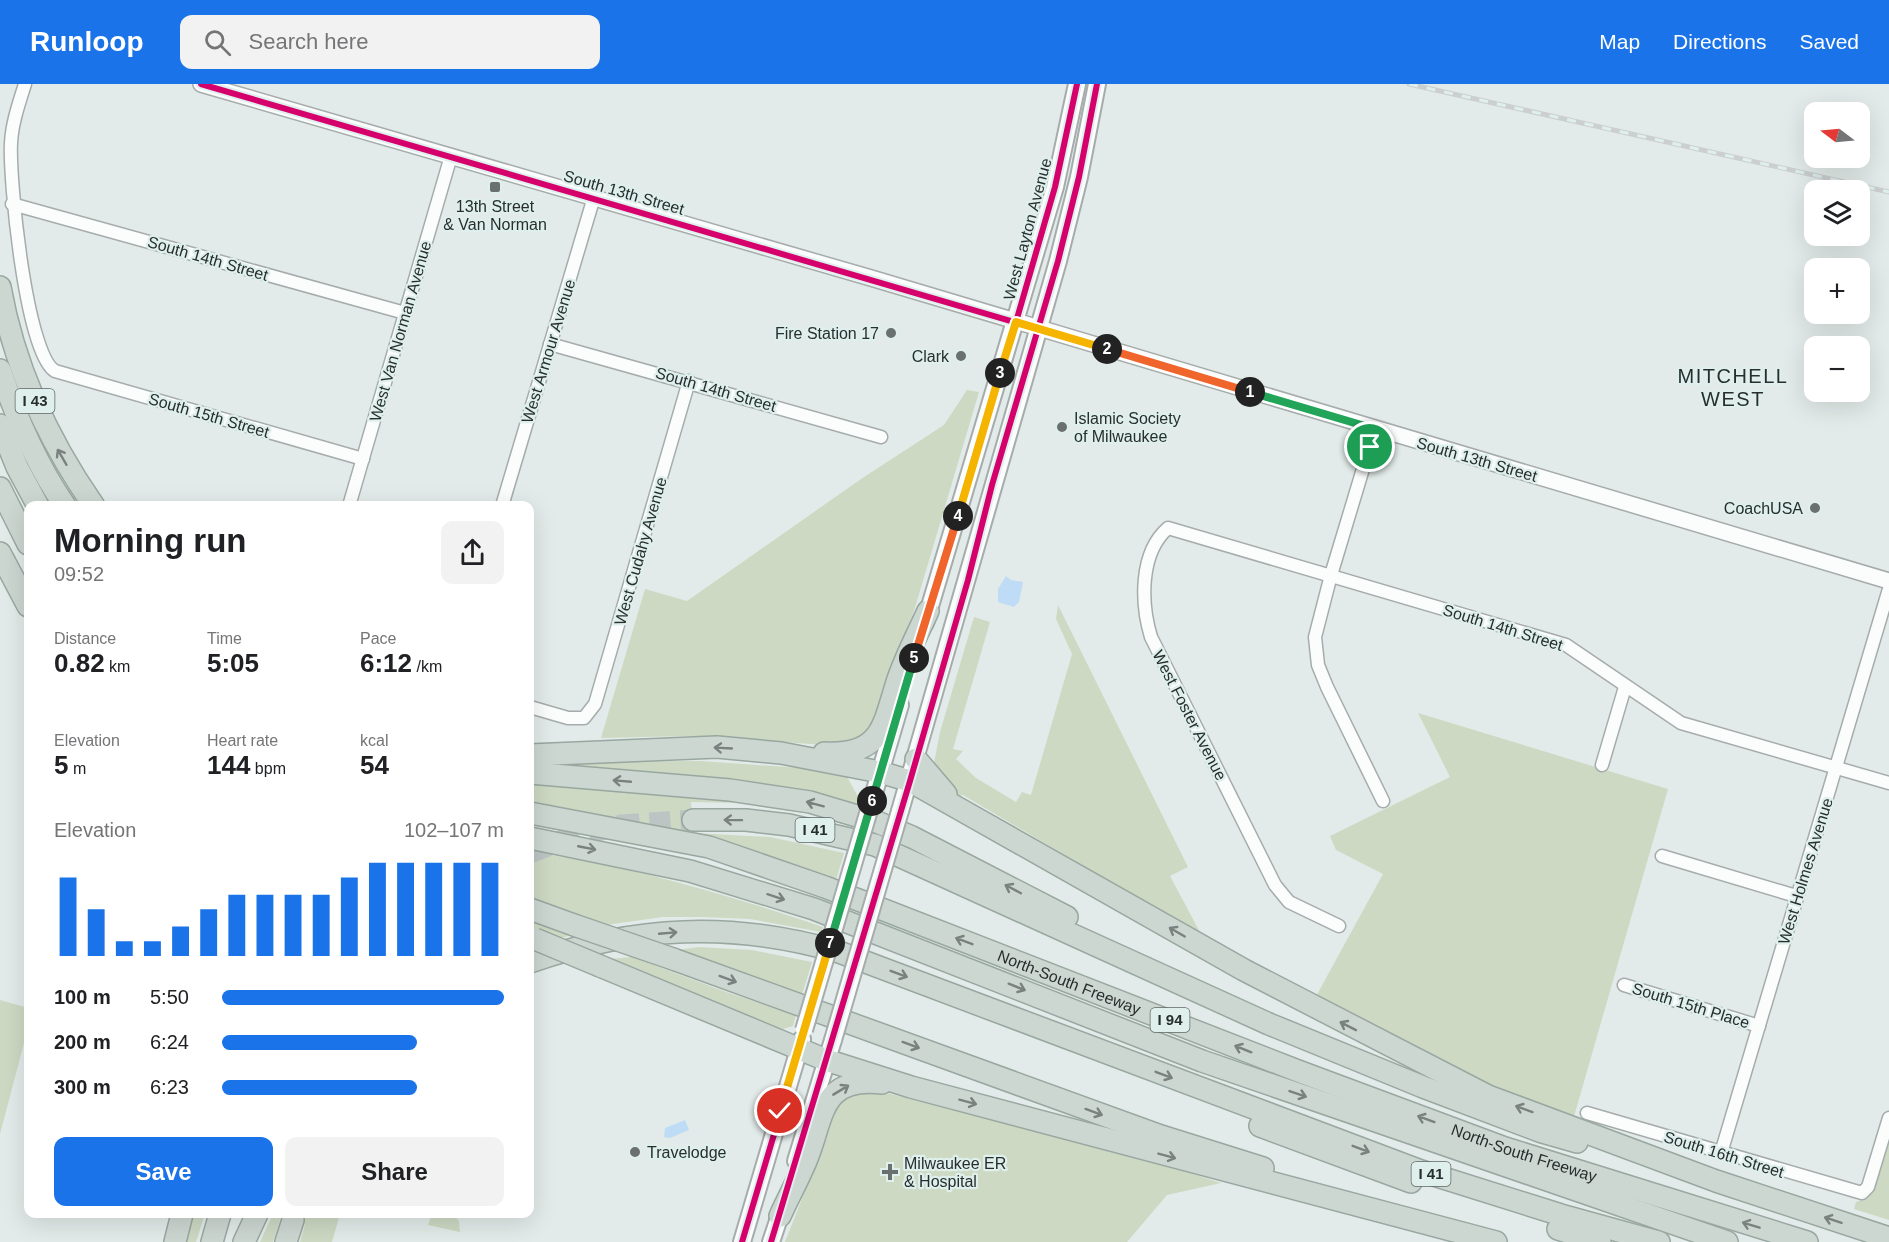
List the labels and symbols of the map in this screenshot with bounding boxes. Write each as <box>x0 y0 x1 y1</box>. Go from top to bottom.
north arrow <box>1804 102 1870 168</box>
street label: West Layton Avenue <box>1000 156 1055 302</box>
street label: South 13th Street <box>562 167 687 218</box>
marker: 13th Street & Van Norman <box>488 180 502 194</box>
place label: 13th Street & Van Norman <box>443 198 547 233</box>
street label: South 14th Street <box>146 233 271 284</box>
street label: West Van Norman Avenue <box>367 239 434 423</box>
street label: West Armour Avenue <box>518 277 579 425</box>
place label: Fire Station 17 <box>775 325 879 342</box>
marker: Fire Station 17 <box>884 326 898 340</box>
pin: 2 <box>1092 334 1122 364</box>
place label: Clark <box>912 348 950 365</box>
marker: Clark <box>954 349 968 363</box>
pin: 3 <box>985 358 1015 388</box>
street label: South 14th Street <box>654 364 779 415</box>
district label: MITCHELL WEST <box>1678 365 1788 410</box>
pin: 1 <box>1235 377 1265 407</box>
road number: I 43 <box>15 389 54 413</box>
street label: South 15th Street <box>147 390 272 441</box>
place label: Islamic Society of Milwaukee <box>1074 410 1181 445</box>
marker: Islamic Society of Milwaukee <box>1055 420 1069 434</box>
pin <box>1344 421 1395 472</box>
street label: South 13th Street <box>1415 434 1540 485</box>
one-way arrow <box>56 448 67 466</box>
street label: West Cudahy Avenue <box>611 475 670 627</box>
place label: CoachUSA <box>1724 500 1803 517</box>
pin: 4 <box>943 501 973 531</box>
marker: CoachUSA <box>1808 501 1822 515</box>
street label: South 14th Street <box>1441 601 1565 654</box>
pin: 5 <box>899 643 929 673</box>
street label: West Foster Avenue <box>1149 647 1230 783</box>
one-way arrow <box>714 743 734 754</box>
one-way arrow <box>612 775 632 786</box>
pin: 6 <box>857 786 887 816</box>
street label: West Holmes Avenue <box>1775 796 1836 946</box>
one-way arrow <box>806 798 825 809</box>
one-way arrow <box>724 814 744 826</box>
road number: I 41 <box>796 818 834 842</box>
one-way arrow <box>577 843 596 854</box>
one-way arrow <box>1005 883 1022 895</box>
one-way arrow <box>766 892 785 903</box>
one-way arrow <box>1169 925 1186 937</box>
one-way arrow <box>658 927 678 938</box>
pin: 7 <box>815 928 845 958</box>
one-way arrow <box>955 934 974 945</box>
street label: North-South Freeway <box>995 947 1143 1018</box>
one-way arrow <box>889 969 908 980</box>
one-way arrow <box>718 975 736 986</box>
street label: South 15th Place <box>1630 980 1752 1031</box>
one-way arrow <box>1008 982 1026 993</box>
road number: I 94 <box>1150 1008 1190 1032</box>
one-way arrow <box>1339 1020 1357 1031</box>
one-way arrow <box>901 1041 920 1052</box>
one-way arrow <box>1235 1043 1253 1054</box>
one-way arrow <box>1154 1070 1173 1081</box>
one-way arrow <box>832 1084 849 1096</box>
pin <box>754 1085 805 1136</box>
one-way arrow <box>1288 1089 1307 1100</box>
one-way arrow <box>958 1097 977 1109</box>
one-way arrow <box>1515 1103 1534 1114</box>
one-way arrow <box>1085 1107 1103 1118</box>
one-way arrow <box>1417 1112 1435 1123</box>
street label: North-South Freeway <box>1449 1121 1599 1185</box>
street label: South 16th Street <box>1662 1128 1786 1181</box>
place label: Travelodge <box>647 1144 727 1161</box>
one-way arrow <box>1351 1144 1370 1155</box>
marker: Travelodge <box>628 1145 642 1159</box>
one-way arrow <box>1157 1151 1176 1162</box>
place label: Milwaukee ER & Hospital <box>904 1155 1006 1190</box>
road number: I 41 <box>1412 1162 1450 1186</box>
marker: Milwaukee ER & Hospital <box>881 1163 899 1181</box>
one-way arrow <box>1824 1213 1843 1224</box>
one-way arrow <box>1742 1218 1761 1229</box>

